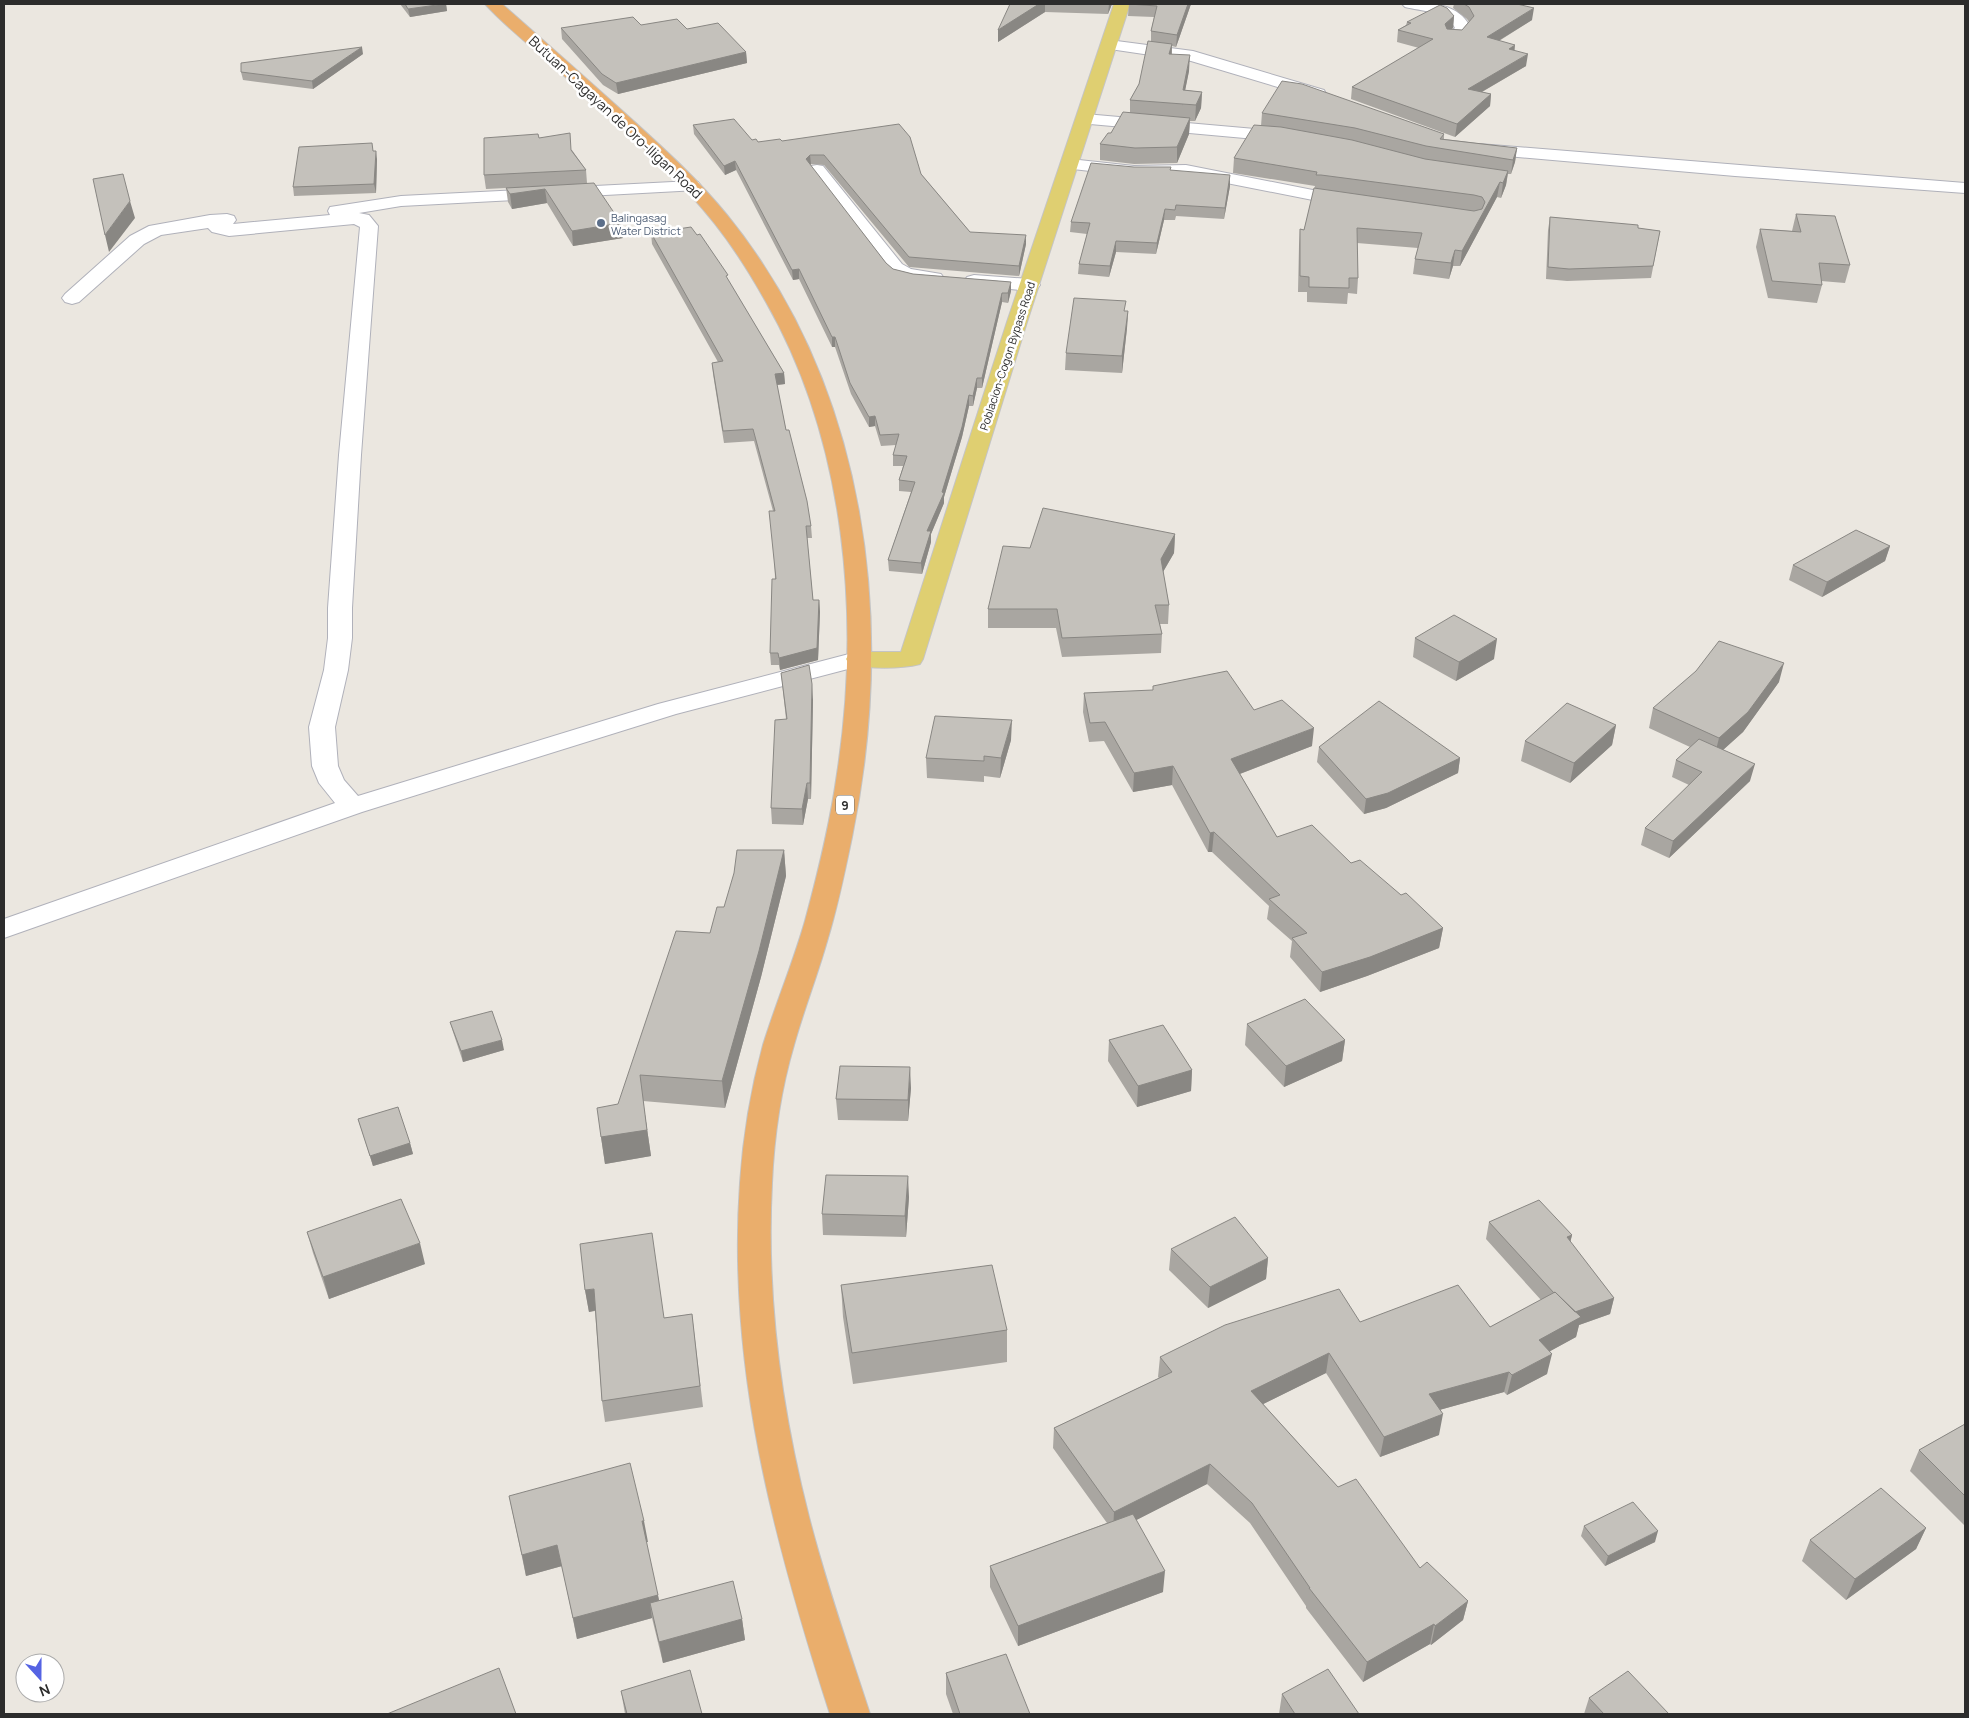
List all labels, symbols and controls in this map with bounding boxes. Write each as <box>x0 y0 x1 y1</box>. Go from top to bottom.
street label: Butuan-Cagayan de Oro-Iligan Road <box>525 31 707 203</box>
place label: Balingasag Water District <box>611 210 681 238</box>
marker: Balingasag Water District <box>595 217 607 229</box>
street label: Poblacion-Cogon Bypass Road <box>976 280 1038 432</box>
road number: 9 <box>836 796 854 814</box>
north arrow <box>15 1653 65 1703</box>
text: N <box>37 1680 53 1701</box>

